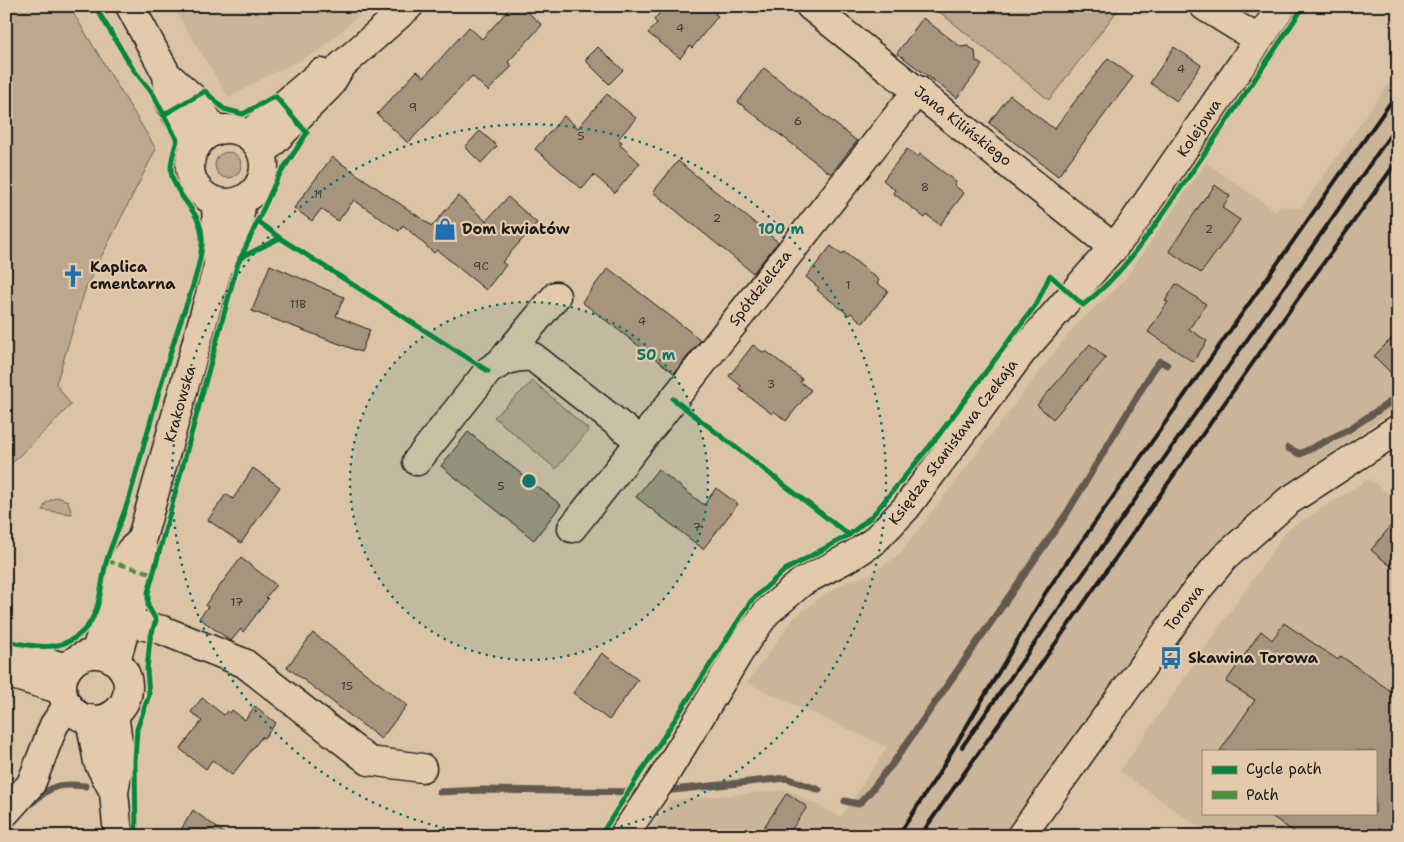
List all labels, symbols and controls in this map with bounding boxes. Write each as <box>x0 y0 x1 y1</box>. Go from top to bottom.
house number: 4 <box>676 20 684 36</box>
house number: 4 <box>1177 61 1185 77</box>
street label: Jana Kilińskiego <box>910 82 1016 170</box>
street label: Kolejowa <box>1172 95 1226 161</box>
house number: 9 <box>409 99 417 115</box>
house number: 6 <box>794 113 802 129</box>
house number: 5 <box>577 128 585 144</box>
house number: 8 <box>921 179 929 195</box>
house number: 11 <box>313 186 323 202</box>
house number: 2 <box>713 210 721 226</box>
shop icon: Dom kwiatów <box>432 216 458 242</box>
place label: Dom kwiatów <box>462 219 570 239</box>
text: 100 m <box>758 219 804 239</box>
house number: 2 <box>1205 221 1213 237</box>
street label: Spółdzielcza <box>724 245 796 330</box>
place label: Kaplica cmentarna <box>90 257 176 294</box>
house number: 9C <box>473 258 489 274</box>
church icon: Kaplica cmentarna <box>60 263 86 289</box>
house number: 1 <box>845 277 851 293</box>
house number: 11B <box>290 296 306 312</box>
house number: 4 <box>638 313 646 329</box>
text: 50 m <box>637 345 676 365</box>
street label: Księdza Stanisława Czekaja <box>884 354 1022 529</box>
street label: Krakowska <box>160 363 201 445</box>
house number: 3 <box>767 376 775 392</box>
centre of rings <box>520 472 538 490</box>
house number: 5 <box>497 478 505 494</box>
house number: 7 <box>693 519 701 535</box>
street label: Torowa <box>1160 580 1209 635</box>
house number: 17 <box>231 594 243 610</box>
bus stop icon: Skawina Torowa <box>1158 645 1184 671</box>
place label: Skawina Torowa <box>1188 648 1319 668</box>
house number: 15 <box>341 678 353 694</box>
legend <box>1202 750 1376 814</box>
text: Cycle path <box>1246 759 1322 779</box>
text: Path <box>1246 785 1279 805</box>

